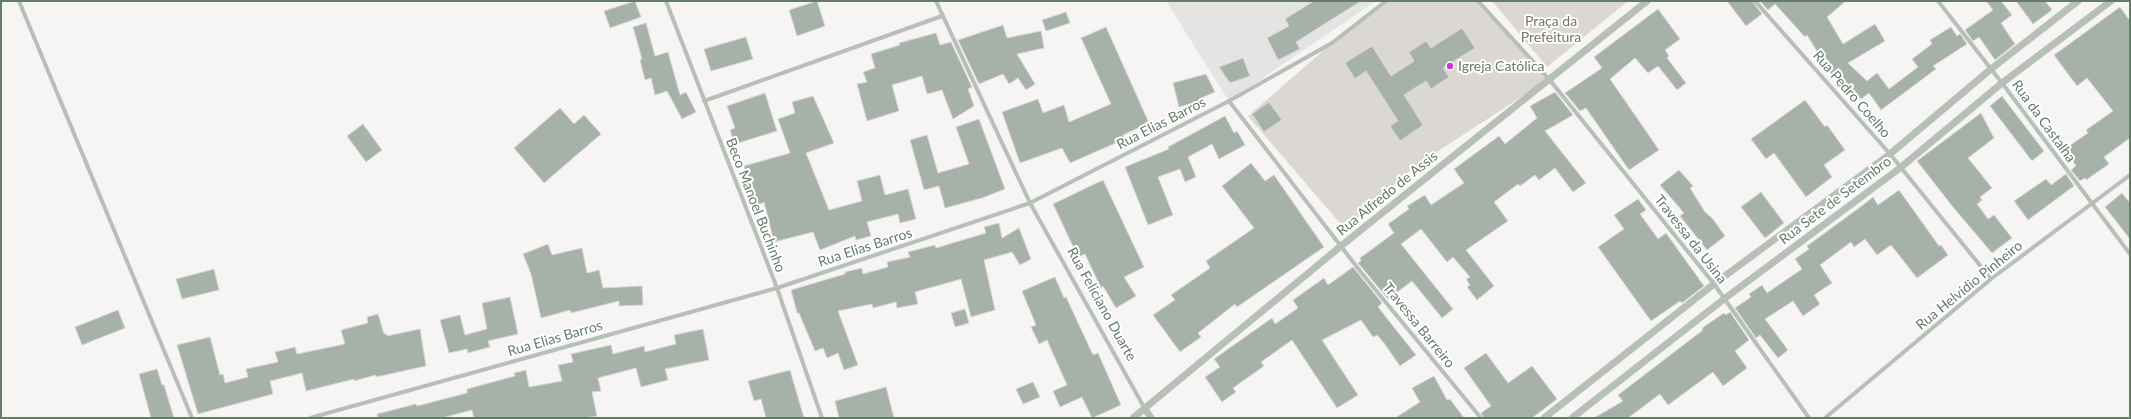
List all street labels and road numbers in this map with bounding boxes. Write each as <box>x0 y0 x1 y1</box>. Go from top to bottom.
street label: Rua Pedro Coelho <box>1810 47 1895 141</box>
street label: Rua da Castalha <box>2009 76 2080 165</box>
street label: Rua Elias Barros <box>1113 93 1208 152</box>
street label: Beco Manoel Buchinho <box>723 135 790 274</box>
street label: Rua Alfredo de Assis <box>1333 147 1441 239</box>
street label: Rua Sete de Setembro <box>1775 152 1894 247</box>
street label: Travessa da Usina <box>1651 191 1731 287</box>
street label: Rua Elias Barros <box>816 223 914 270</box>
street label: Rua Helvídio Pinheiro <box>1912 236 2025 333</box>
street label: Rua Feliciano Duarte <box>1064 244 1141 364</box>
street label: Travessa Barreiro <box>1380 279 1459 371</box>
street label: Rua Elias Barros <box>505 316 604 359</box>

